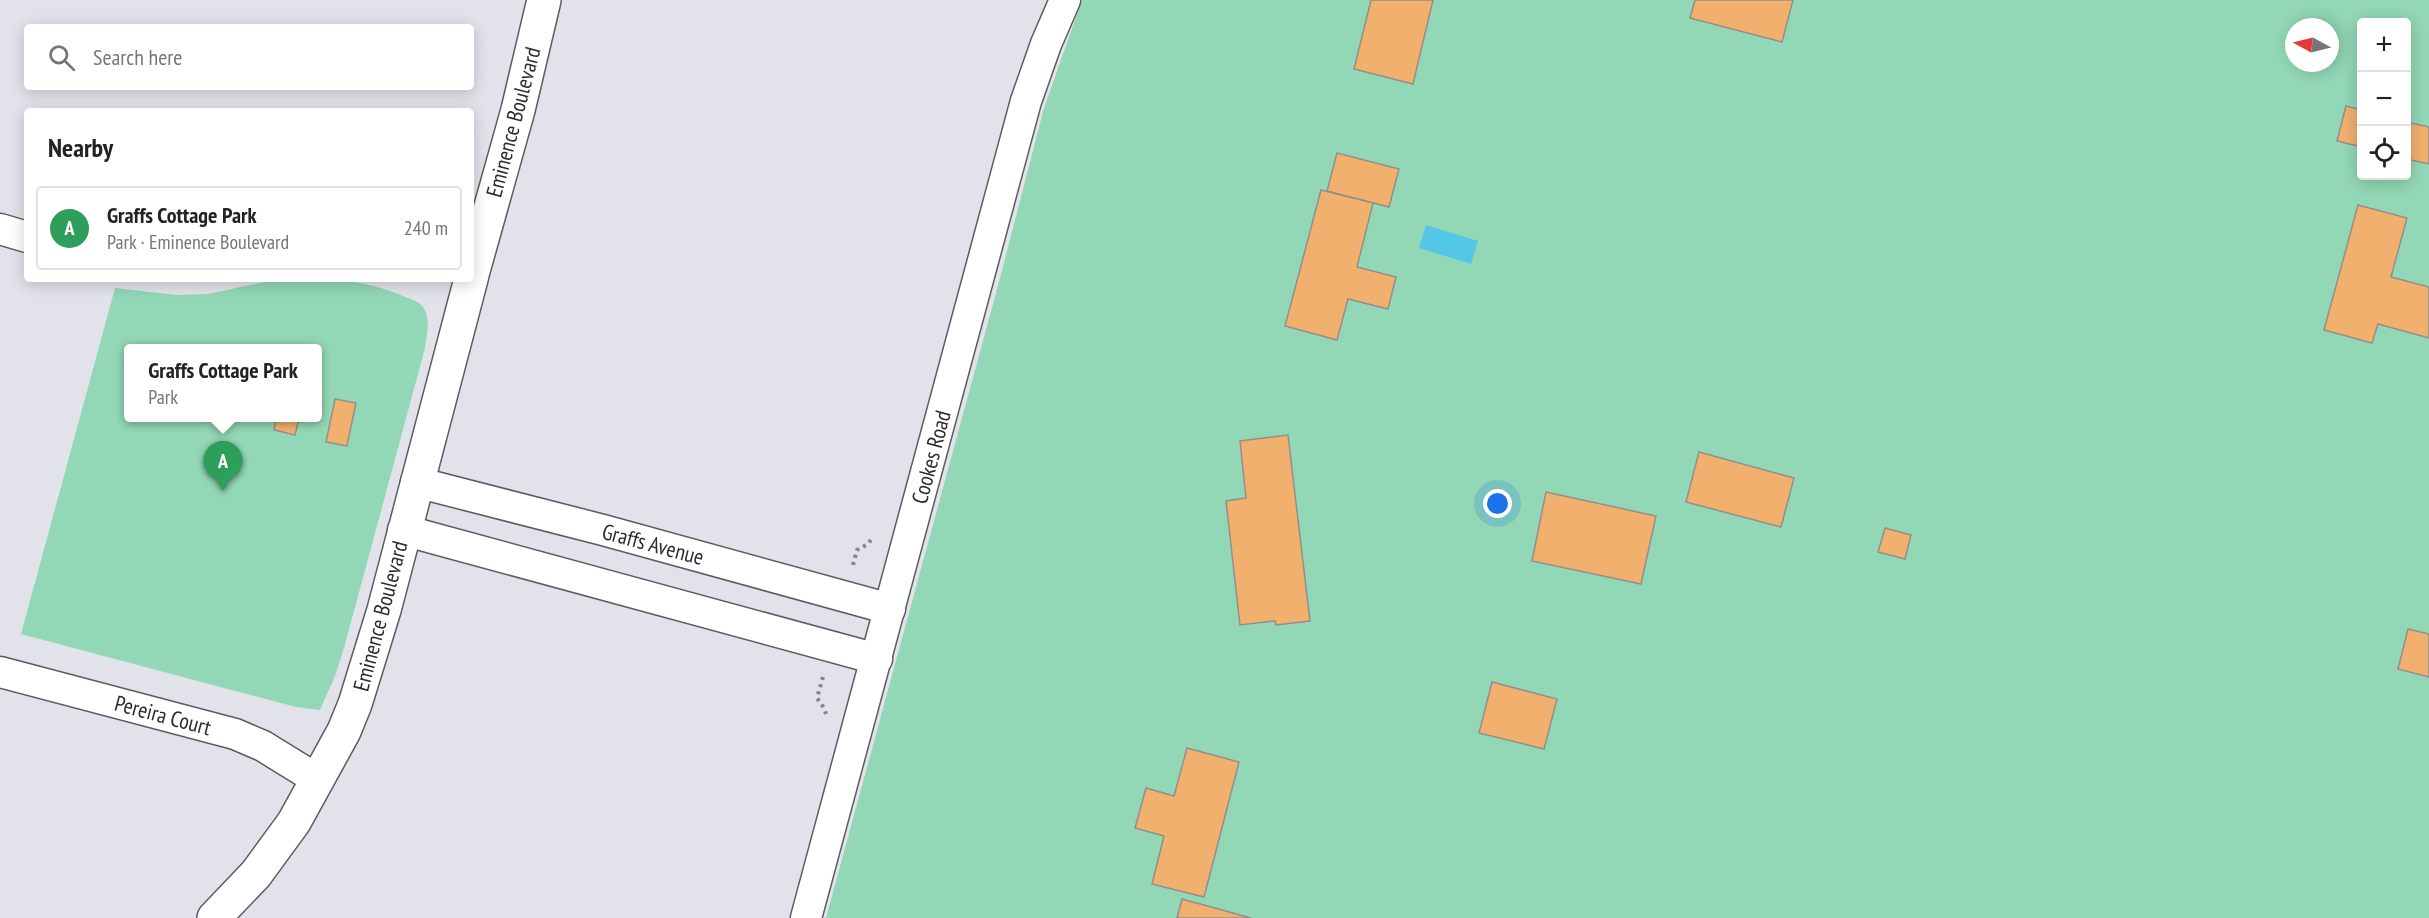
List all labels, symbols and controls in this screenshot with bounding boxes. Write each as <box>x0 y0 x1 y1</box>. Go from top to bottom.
north arrow <box>2285 18 2339 72</box>
map controls <box>2357 18 2411 180</box>
button: + <box>2357 18 2411 72</box>
search box <box>24 24 474 90</box>
icon: search <box>45 41 78 74</box>
text: Search here <box>93 43 182 71</box>
street label: Eminence Boulevard <box>480 44 546 200</box>
button: − <box>2357 72 2411 126</box>
button: locate <box>2357 126 2411 180</box>
text: Nearby <box>48 131 113 164</box>
text: Graffs Cottage Park <box>107 201 257 229</box>
text: A <box>64 215 75 241</box>
text: 240 m <box>404 215 448 241</box>
text: Park · Eminence Boulevard <box>107 229 289 255</box>
popup <box>124 344 322 422</box>
text: Graffs Cottage Park <box>148 356 298 384</box>
text: Park <box>148 384 178 410</box>
street label: Cookes Road <box>905 407 957 507</box>
pin: A <box>204 442 242 491</box>
your location <box>1483 489 1512 518</box>
street label: Graffs Avenue <box>599 517 707 571</box>
street label: Eminence Boulevard <box>347 538 413 694</box>
street label: Pereira Court <box>112 689 214 741</box>

